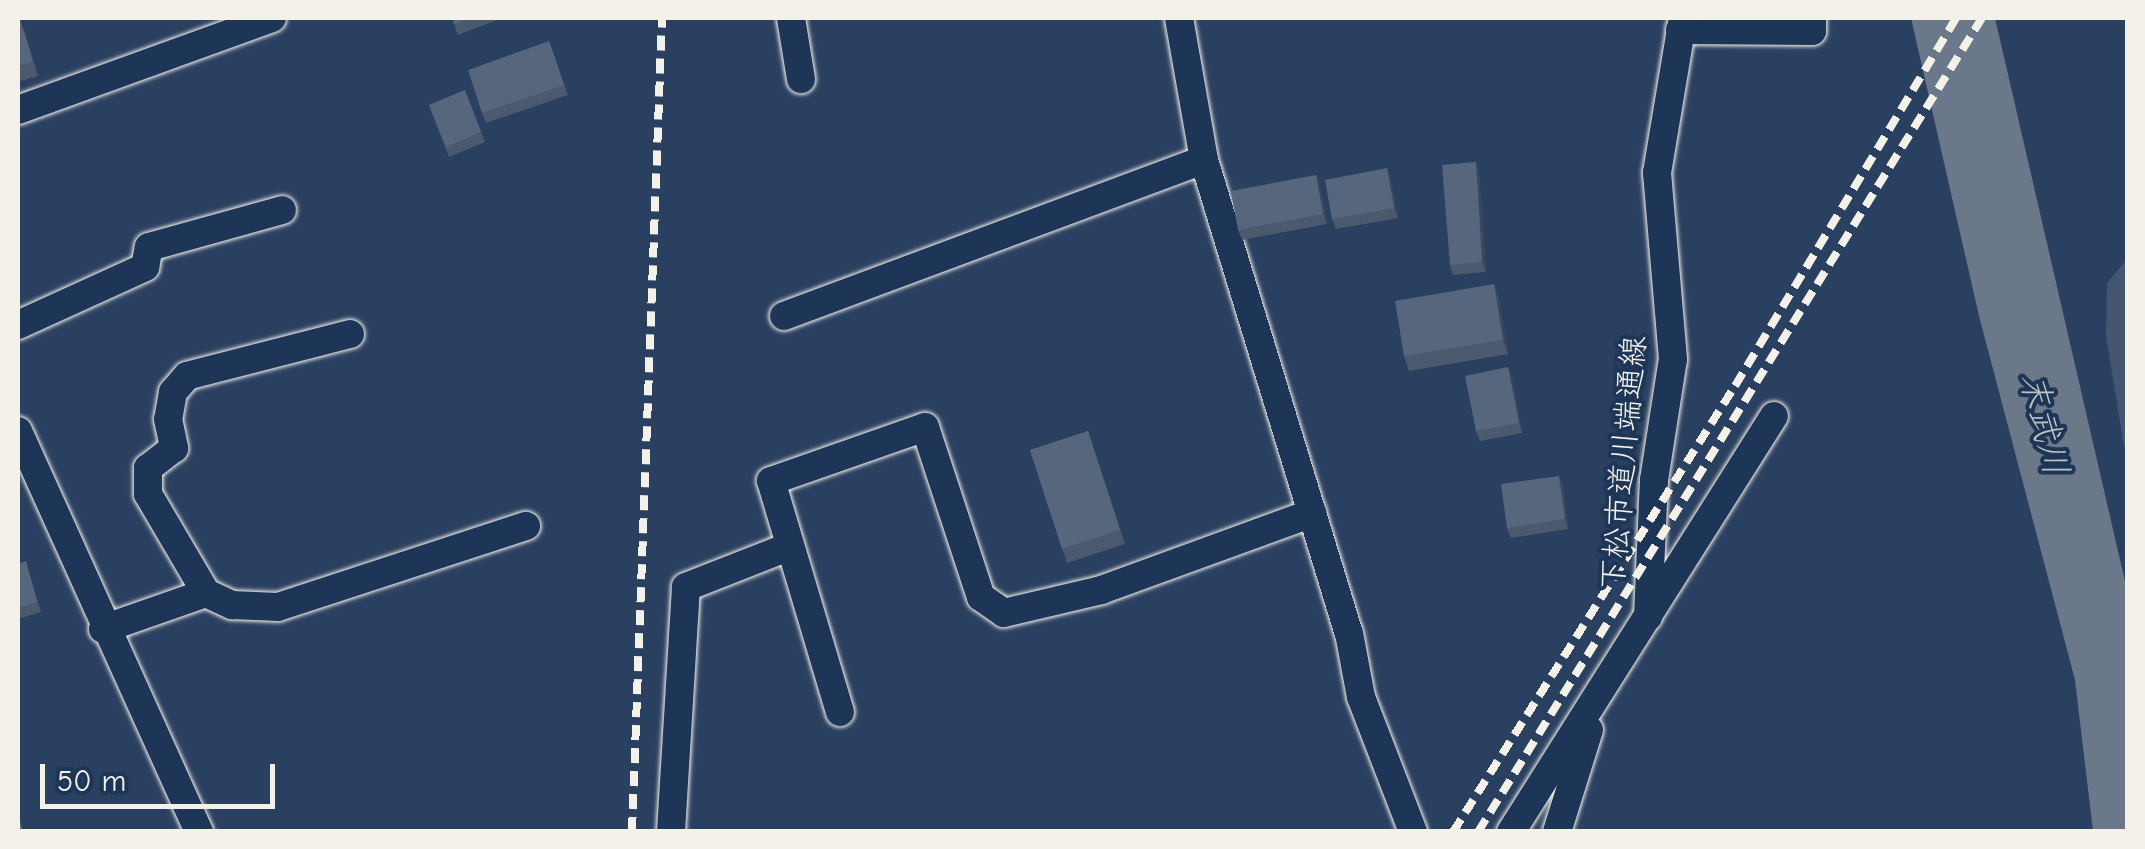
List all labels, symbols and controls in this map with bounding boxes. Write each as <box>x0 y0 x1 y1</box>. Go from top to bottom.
street label: 下松市道川端通線 <box>1594 334 1654 592</box>
water label: 末武川 <box>2011 368 2077 480</box>
scale bar <box>45 744 280 806</box>
text: 50 m <box>57 764 126 799</box>

